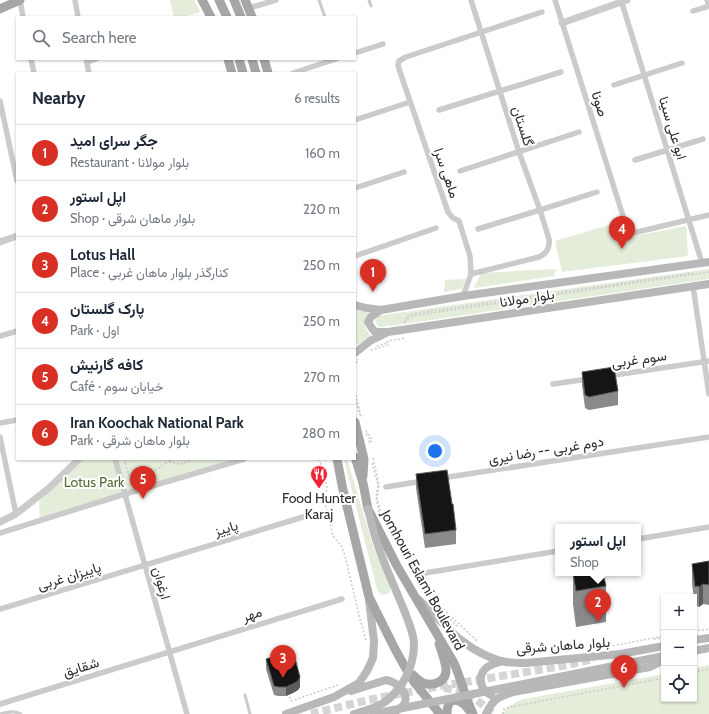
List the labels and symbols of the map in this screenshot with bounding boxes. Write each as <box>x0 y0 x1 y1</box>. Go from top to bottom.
street label: صونا <box>587 89 613 119</box>
street label: ابو علی سینا <box>655 94 691 162</box>
street label: گلستان <box>508 104 538 148</box>
street label: ماهی سرا <box>430 146 464 200</box>
pin: 4 <box>609 216 635 249</box>
pin: 1 <box>360 259 386 292</box>
street label: بلوار مولانا <box>498 285 556 311</box>
street label: سوم غربی <box>610 346 668 372</box>
street label: دوم غربی -- رضا نیری <box>487 432 605 468</box>
your location <box>425 441 445 461</box>
restaurant icon: Food Hunter Karaj <box>309 464 329 489</box>
pin: 5 <box>130 466 156 499</box>
park label: Lotus Park <box>64 473 125 491</box>
place label: Food Hunter Karaj <box>282 489 357 523</box>
street label: Jomhouri Eslami Boulevard <box>376 506 469 653</box>
street label: پاییز <box>211 516 240 541</box>
street label: پاییزان غربی <box>35 558 103 595</box>
street label: ارغوان <box>149 565 175 601</box>
pin: 2 <box>585 589 611 622</box>
street label: مهر <box>239 602 264 626</box>
street label: بلوار ماهان شرقی <box>515 633 611 657</box>
pin: 3 <box>270 645 296 678</box>
street label: شقایق <box>61 653 101 681</box>
pin: 6 <box>611 655 637 688</box>

